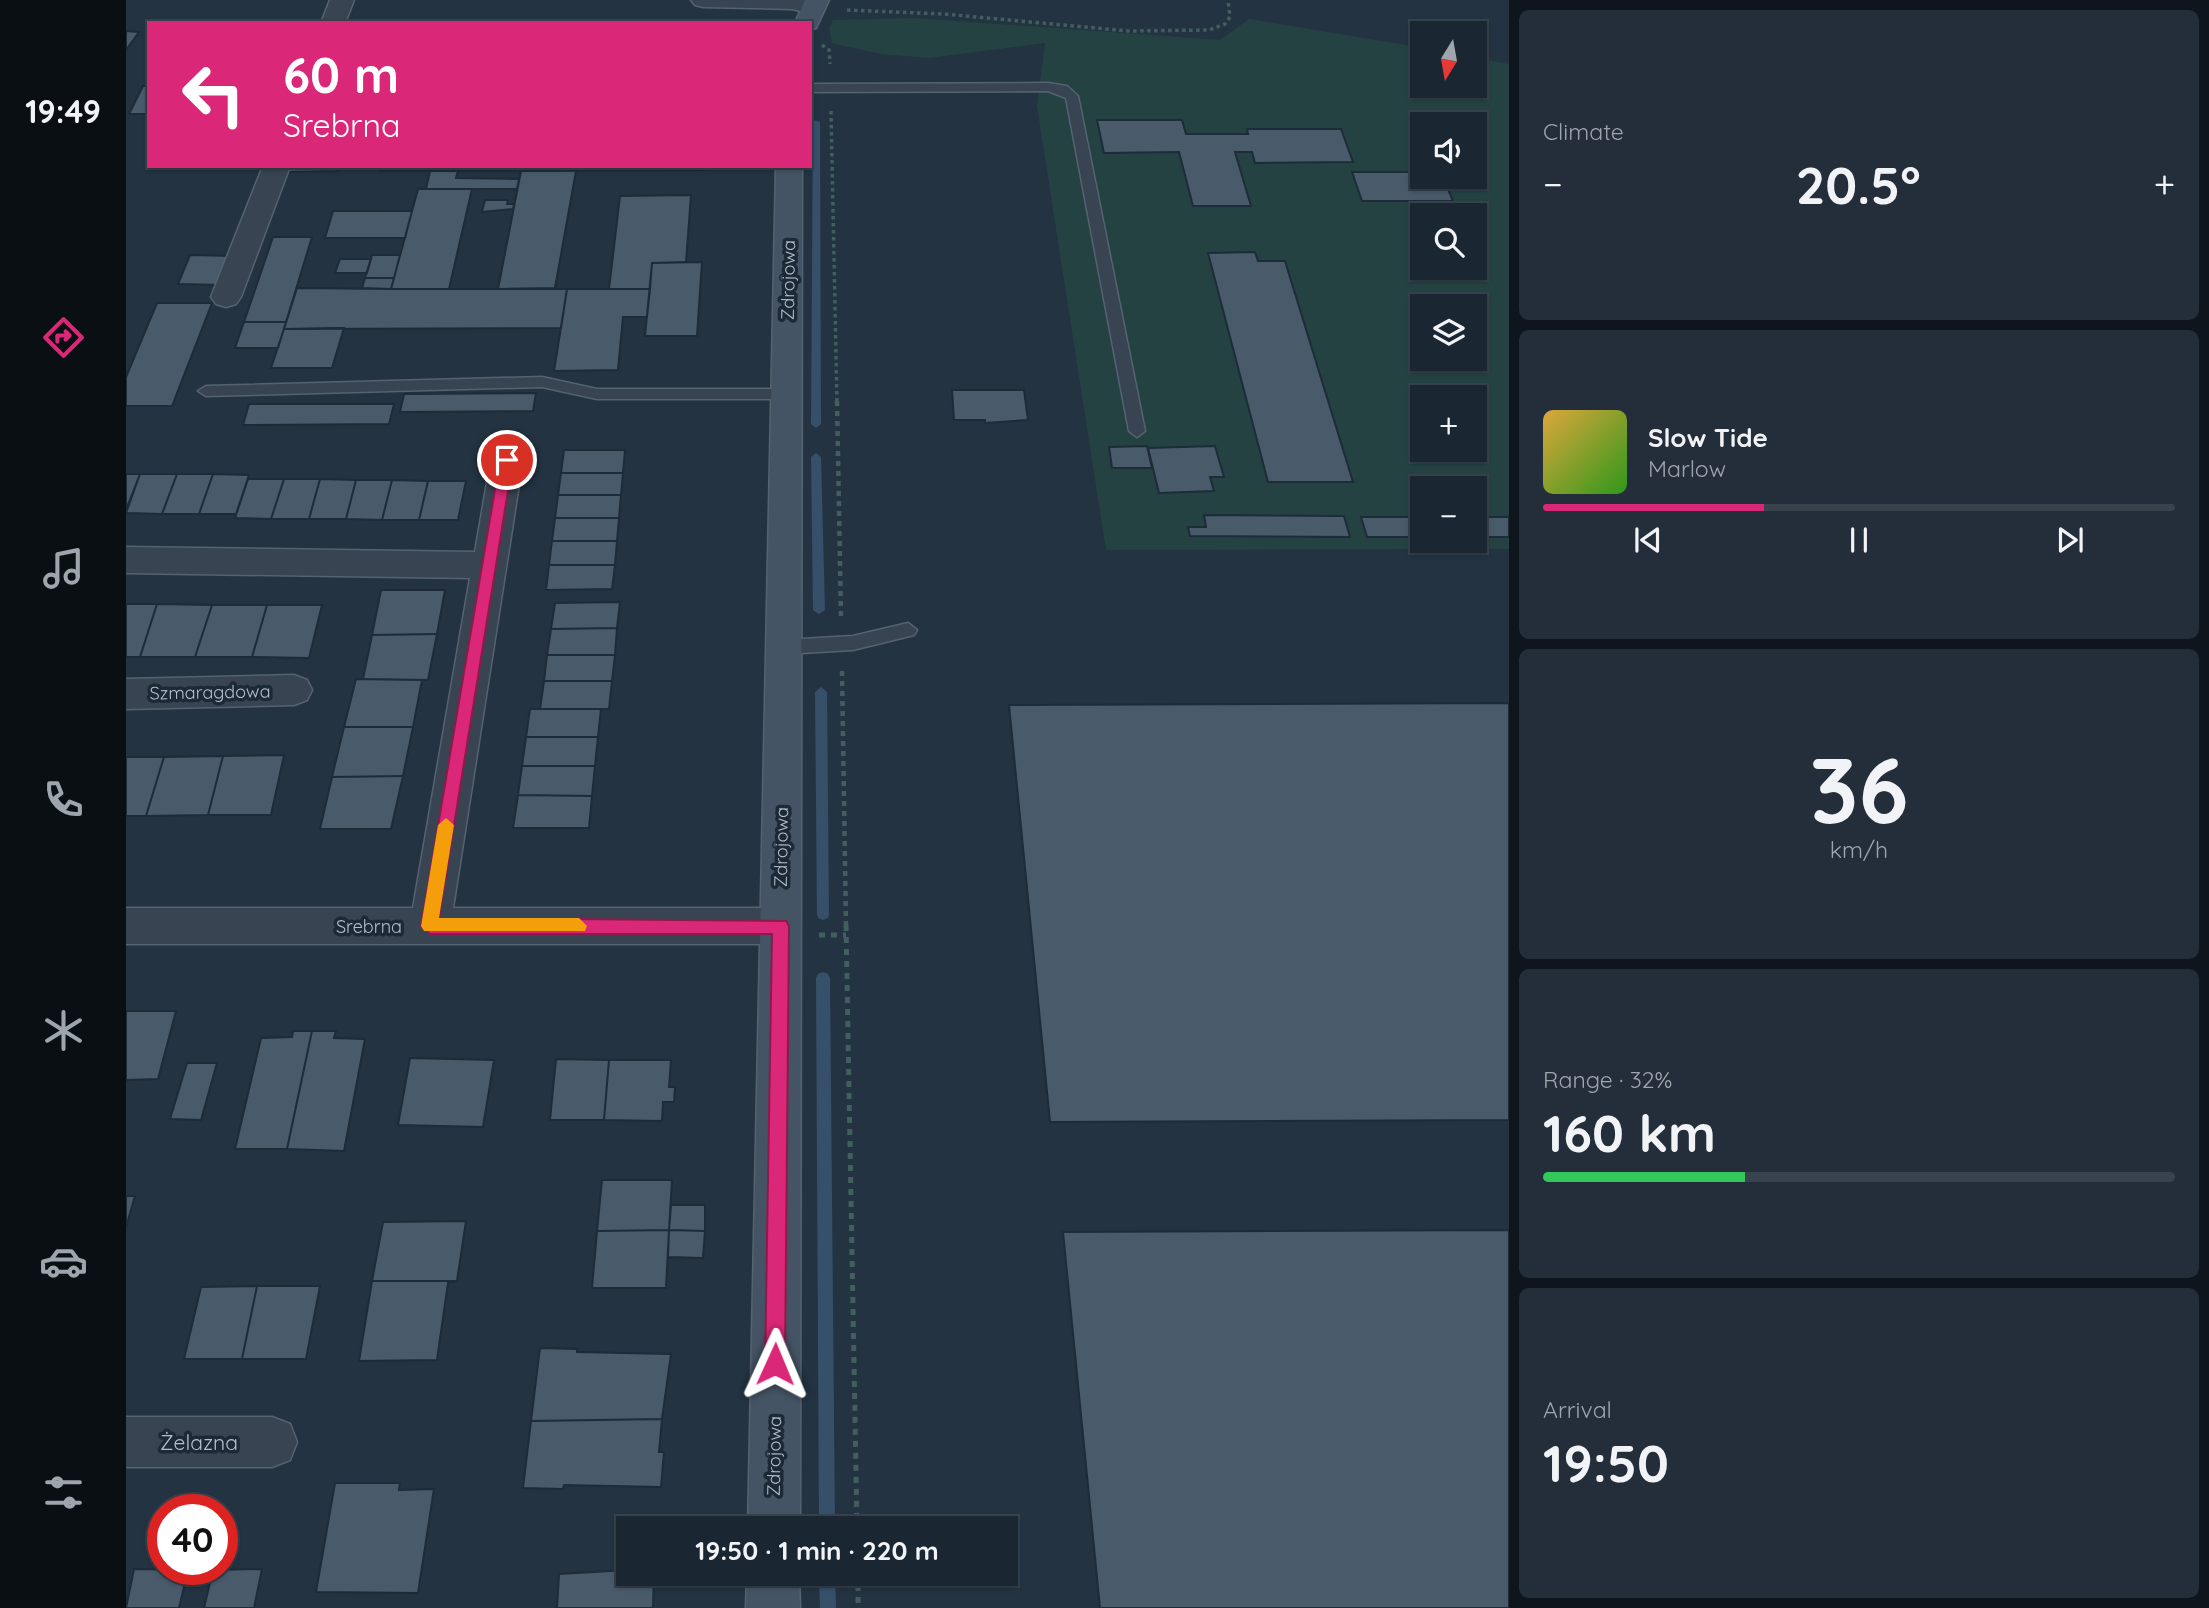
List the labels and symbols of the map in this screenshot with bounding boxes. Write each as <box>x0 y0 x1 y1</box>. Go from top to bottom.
north arrow <box>1410 21 1488 98</box>
street label: Zdrojowa <box>776 240 800 320</box>
pin <box>477 430 537 490</box>
street label: Szmaragdowa <box>149 679 271 705</box>
street label: Zdrojowa <box>769 807 793 887</box>
street label: Srebrna <box>336 915 402 938</box>
position arrow <box>738 1327 812 1401</box>
street label: Zdrojowa <box>762 1416 786 1496</box>
street label: Żelazna <box>160 1429 238 1455</box>
speed limit sign: 40 <box>147 1494 238 1585</box>

